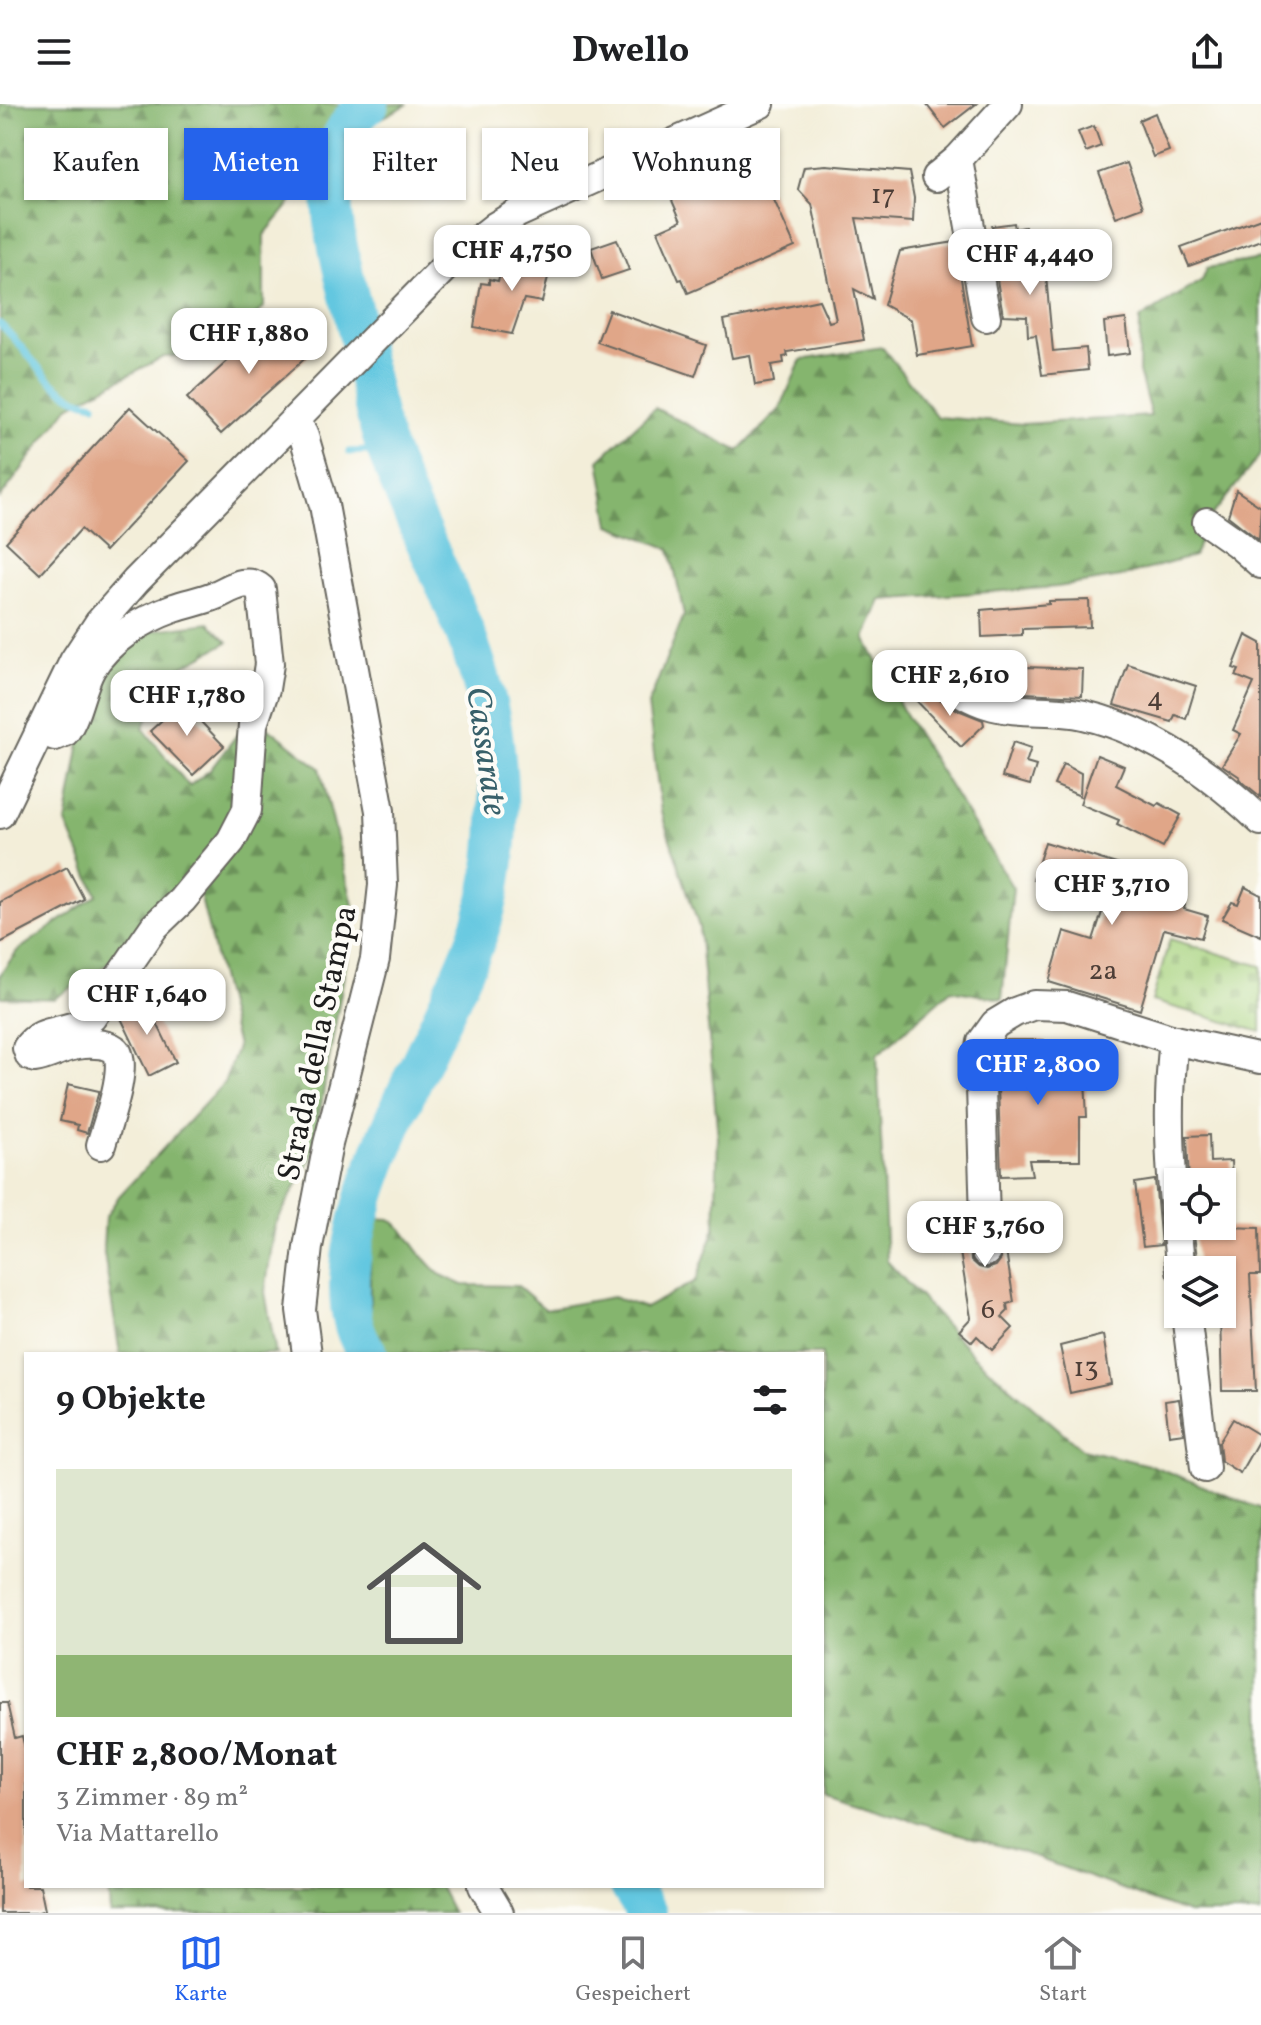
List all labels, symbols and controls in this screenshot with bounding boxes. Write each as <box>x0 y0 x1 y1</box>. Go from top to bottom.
text: Dwello <box>572 27 689 77</box>
icon: menu <box>32 30 76 74</box>
icon: share <box>1185 30 1229 74</box>
chip: Kaufen <box>24 128 168 200</box>
chip: Mieten <box>184 128 328 200</box>
chip: Filter <box>344 128 466 200</box>
chip: Neu <box>482 128 588 200</box>
chip: Wohnung <box>604 128 780 200</box>
house number: 17 <box>871 176 895 215</box>
pin: CHF 4,750 <box>420 225 604 293</box>
pin: CHF 4,440 <box>938 229 1122 297</box>
text: CHF 4,750 <box>452 233 572 269</box>
text: CHF 4,440 <box>966 237 1094 273</box>
pin: CHF 1,880 <box>157 308 341 376</box>
text: CHF 1,880 <box>189 316 309 352</box>
pin: CHF 2,610 <box>858 650 1042 718</box>
text: CHF 2,610 <box>890 658 1010 694</box>
pin: CHF 1,780 <box>95 670 279 738</box>
text: CHF 1,780 <box>129 678 245 714</box>
house number: 4 <box>1147 679 1163 718</box>
water label: Cassarate <box>452 684 517 820</box>
pin: CHF 3,710 <box>1020 859 1204 927</box>
text: CHF 3,710 <box>1054 867 1170 903</box>
street label: Strada della Stampa <box>268 902 370 1186</box>
house number: 2a <box>1089 952 1117 991</box>
pin: CHF 1,640 <box>55 969 239 1037</box>
text: CHF 1,640 <box>87 977 207 1013</box>
pin: CHF 2,800 <box>946 1039 1130 1107</box>
text: CHF 2,800 <box>976 1047 1101 1083</box>
map controls <box>1164 1168 1236 1328</box>
button: locate <box>1164 1168 1236 1240</box>
pin: CHF 3,760 <box>893 1201 1077 1269</box>
text: CHF 3,760 <box>925 1209 1045 1245</box>
button: layers <box>1164 1256 1236 1328</box>
house number: 6 <box>981 1291 995 1330</box>
house number: 13 <box>1073 1349 1099 1388</box>
text: 9 Objekte <box>56 1377 206 1424</box>
icon: filters <box>748 1378 792 1422</box>
icon: home <box>352 1521 496 1665</box>
text: CHF 2,800/Monat <box>56 1733 337 1780</box>
text: 3 Zimmer · 89 m² <box>56 1780 248 1816</box>
text: Via Mattarello <box>56 1816 219 1852</box>
tab: Karte <box>174 1931 227 2010</box>
tab: Gespeichert <box>575 1931 691 2010</box>
tab: Start <box>1039 1931 1087 2010</box>

